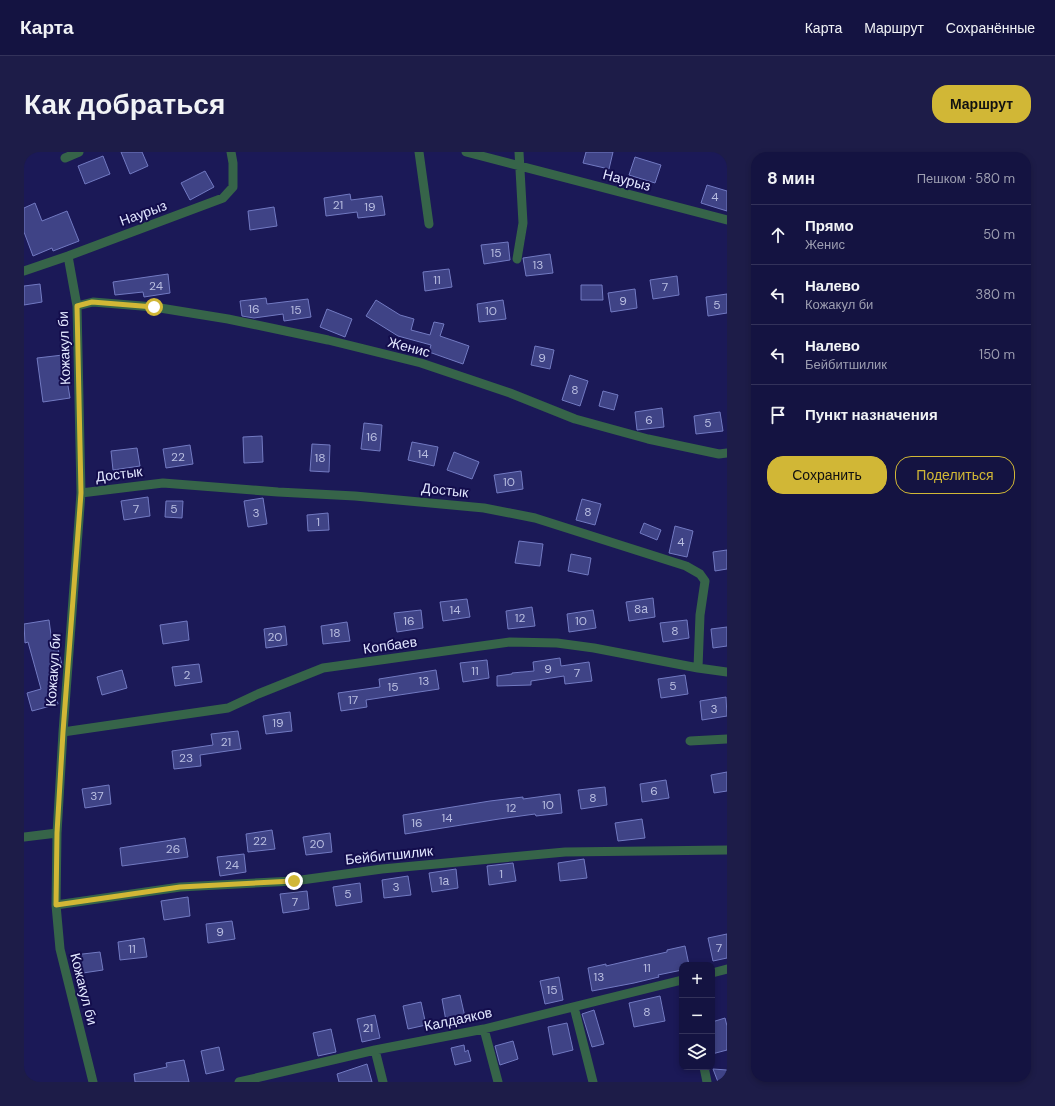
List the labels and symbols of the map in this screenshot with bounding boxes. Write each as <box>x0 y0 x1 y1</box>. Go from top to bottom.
street label: Наурыз <box>601 165 653 195</box>
house number: 4 <box>711 189 719 205</box>
street label: Наурыз <box>117 196 169 230</box>
house number: 21 <box>333 197 343 213</box>
house number: 19 <box>364 199 376 215</box>
house number: 15 <box>490 245 502 261</box>
house number: 13 <box>533 257 543 273</box>
house number: 11 <box>433 272 441 288</box>
house number: 24 <box>149 278 163 294</box>
house number: 7 <box>662 279 668 295</box>
house number: 9 <box>619 293 627 309</box>
house number: 5 <box>713 297 721 313</box>
route start <box>145 298 163 316</box>
house number: 16 <box>248 301 260 317</box>
house number: 15 <box>290 302 302 318</box>
house number: 10 <box>485 303 497 319</box>
street label: Кожакул би <box>54 311 74 385</box>
street label: Женис <box>386 333 432 361</box>
house number: 9 <box>538 350 546 366</box>
house number: 8 <box>571 382 579 398</box>
house number: 6 <box>645 412 653 428</box>
house number: 5 <box>704 415 712 431</box>
house number: 16 <box>366 429 378 445</box>
house number: 14 <box>417 446 429 462</box>
house number: 22 <box>171 449 185 465</box>
house number: 18 <box>314 450 326 466</box>
street label: Достык <box>95 462 144 486</box>
house number: 10 <box>503 474 515 490</box>
street label: Достык <box>421 479 470 501</box>
house number: 7 <box>133 501 139 517</box>
house number: 5 <box>170 501 178 517</box>
house number: 8 <box>584 504 592 520</box>
house number: 3 <box>252 505 260 521</box>
house number: 1 <box>316 514 320 530</box>
house number: 4 <box>677 534 685 550</box>
house number: 8а <box>634 601 648 617</box>
house number: 14 <box>449 602 461 618</box>
house number: 12 <box>515 610 525 626</box>
house number: 16 <box>403 613 415 629</box>
house number: 10 <box>575 613 587 629</box>
house number: 8 <box>671 623 679 639</box>
house number: 18 <box>329 625 341 641</box>
house number: 20 <box>267 629 283 645</box>
street label: Копбаев <box>362 632 418 658</box>
street label: Кожакул би <box>41 633 65 707</box>
house number: 9 <box>544 661 552 677</box>
house number: 11 <box>471 663 479 679</box>
house number: 7 <box>574 665 580 681</box>
house number: 2 <box>184 667 191 683</box>
house number: 13 <box>419 673 429 689</box>
house number: 5 <box>669 678 677 694</box>
house number: 15 <box>387 679 399 695</box>
house number: 17 <box>348 692 358 708</box>
house number: 3 <box>710 701 718 717</box>
house number: 19 <box>272 715 284 731</box>
house number: 21 <box>221 734 231 750</box>
house number: 23 <box>179 750 193 766</box>
house number: 6 <box>650 783 658 799</box>
house number: 37 <box>90 788 104 804</box>
house number: 8 <box>589 790 597 806</box>
house number: 10 <box>542 797 554 813</box>
house number: 12 <box>506 800 516 816</box>
house number: 14 <box>441 810 453 826</box>
house number: 16 <box>411 815 423 831</box>
house number: 22 <box>253 833 267 849</box>
house number: 20 <box>309 836 325 852</box>
house number: 26 <box>166 841 180 857</box>
street label: Бейбитшилик <box>344 841 435 869</box>
house number: 24 <box>225 857 239 873</box>
house number: 1 <box>499 866 503 882</box>
route end <box>285 872 303 890</box>
house number: 1а <box>439 873 450 889</box>
house number: 3 <box>392 879 400 895</box>
house number: 5 <box>344 886 352 902</box>
house number: 7 <box>292 894 298 910</box>
house number: 9 <box>216 924 224 940</box>
house number: 7 <box>716 940 722 956</box>
house number: 11 <box>128 941 136 957</box>
street label: Кожакул би <box>66 951 102 1027</box>
house number: 11 <box>643 960 651 976</box>
house number: 13 <box>594 969 604 985</box>
house number: 15 <box>546 982 558 998</box>
street label: Калдаяков <box>422 1003 494 1035</box>
house number: 8 <box>643 1004 651 1020</box>
house number: 21 <box>363 1020 373 1036</box>

